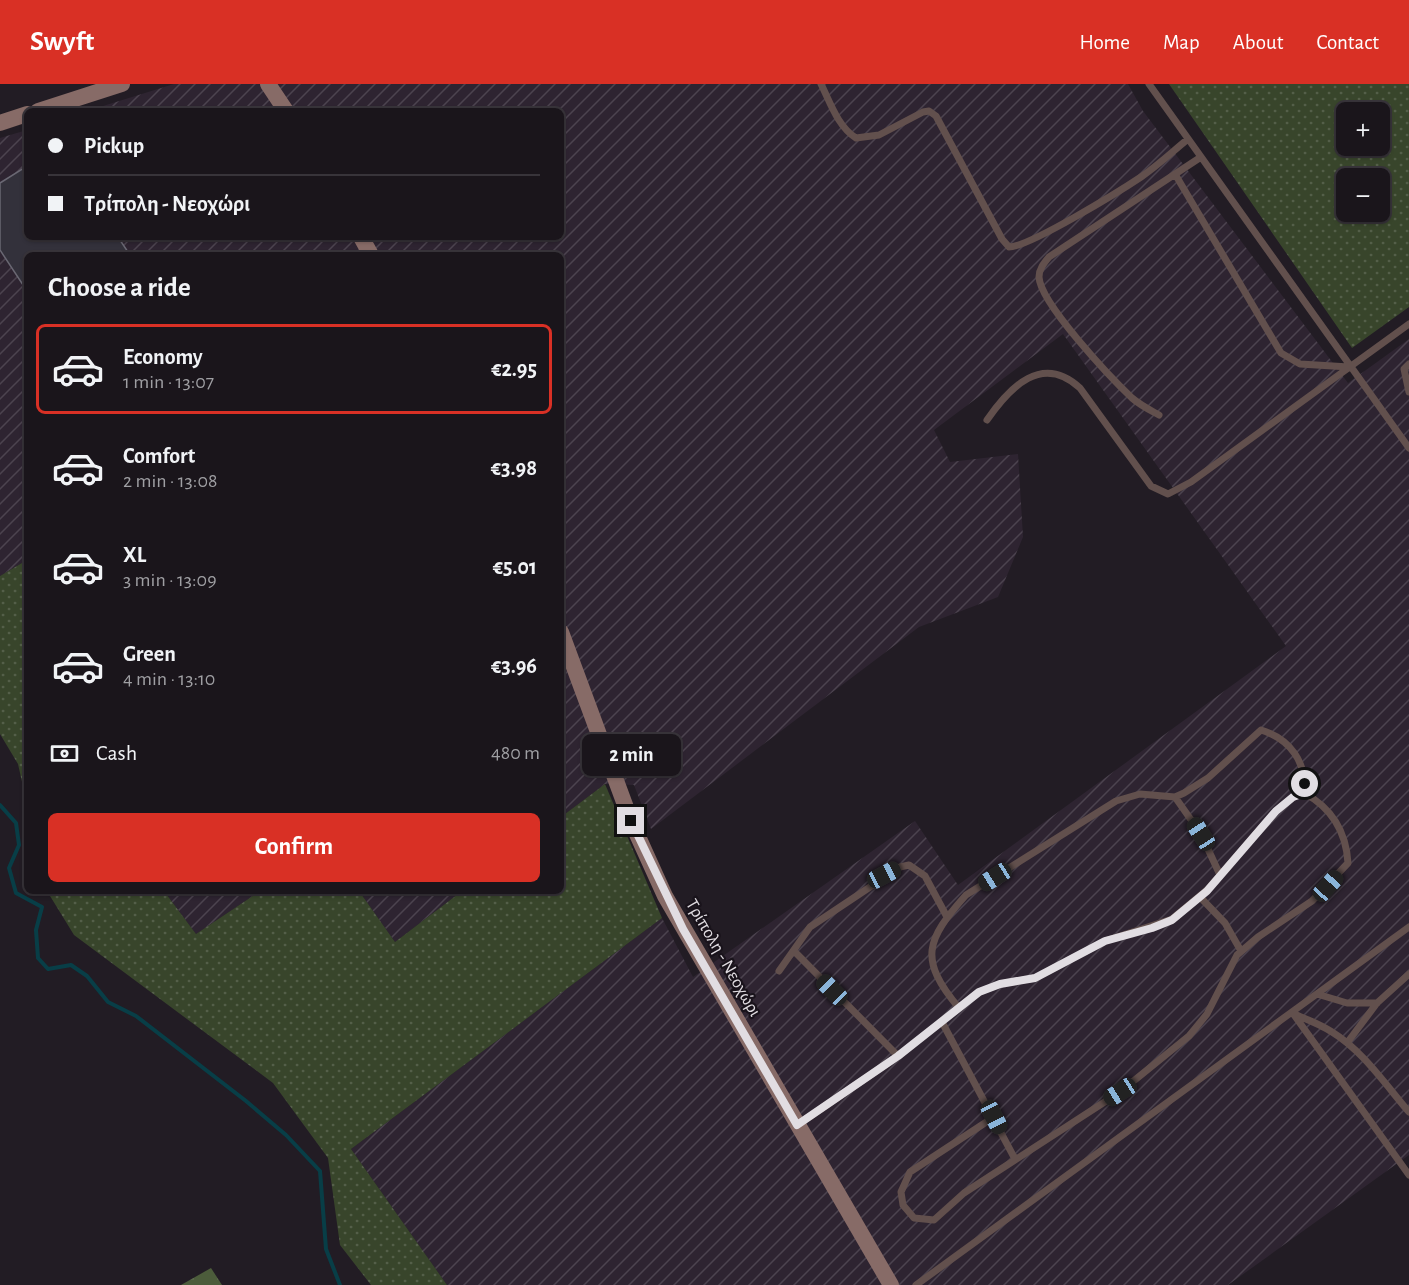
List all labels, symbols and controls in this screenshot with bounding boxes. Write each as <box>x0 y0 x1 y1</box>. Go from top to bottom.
text: Swyft <box>30 28 94 56</box>
text: Home <box>1079 32 1130 53</box>
text: Map <box>1163 32 1200 53</box>
text: About <box>1233 32 1283 53</box>
text: Contact <box>1316 32 1379 53</box>
map controls <box>1336 102 1390 222</box>
button: + <box>1336 102 1390 156</box>
text: Pickup <box>84 135 144 157</box>
button: − <box>1336 168 1390 222</box>
text: Τρίπολη - Νεοχώρι <box>84 193 250 215</box>
text: Choose a ride <box>48 274 191 301</box>
icon: car <box>51 342 105 396</box>
text: Economy <box>123 346 203 368</box>
text: €2.95 <box>491 358 537 380</box>
text: 1 min · 13:07 <box>123 372 214 392</box>
icon: car <box>51 441 105 495</box>
text: Comfort <box>123 445 195 467</box>
text: €3.98 <box>491 457 537 479</box>
text: 2 min · 13:08 <box>123 471 217 491</box>
icon: car <box>51 540 105 594</box>
text: XL <box>123 544 146 566</box>
text: €5.01 <box>493 556 537 578</box>
text: 3 min · 13:09 <box>123 570 217 590</box>
icon: car <box>51 639 105 693</box>
text: Green <box>123 643 176 665</box>
text: €3.96 <box>491 655 537 677</box>
text: 4 min · 13:10 <box>123 669 215 689</box>
callout: 2 min <box>582 734 680 776</box>
icon: cash <box>48 737 81 770</box>
text: Cash <box>96 742 137 764</box>
text: 480 m <box>491 743 540 763</box>
text: 2 min <box>609 745 654 765</box>
route start <box>1291 770 1318 797</box>
route end <box>617 807 644 834</box>
button: Confirm <box>48 813 540 882</box>
car <box>1184 814 1218 854</box>
car <box>864 859 904 891</box>
car <box>975 860 1015 894</box>
car <box>1309 867 1347 905</box>
street label: Τρίπολη - Νεοχώρι <box>682 896 765 1020</box>
car <box>813 971 851 1009</box>
car <box>1100 1075 1140 1109</box>
car <box>978 1097 1010 1137</box>

